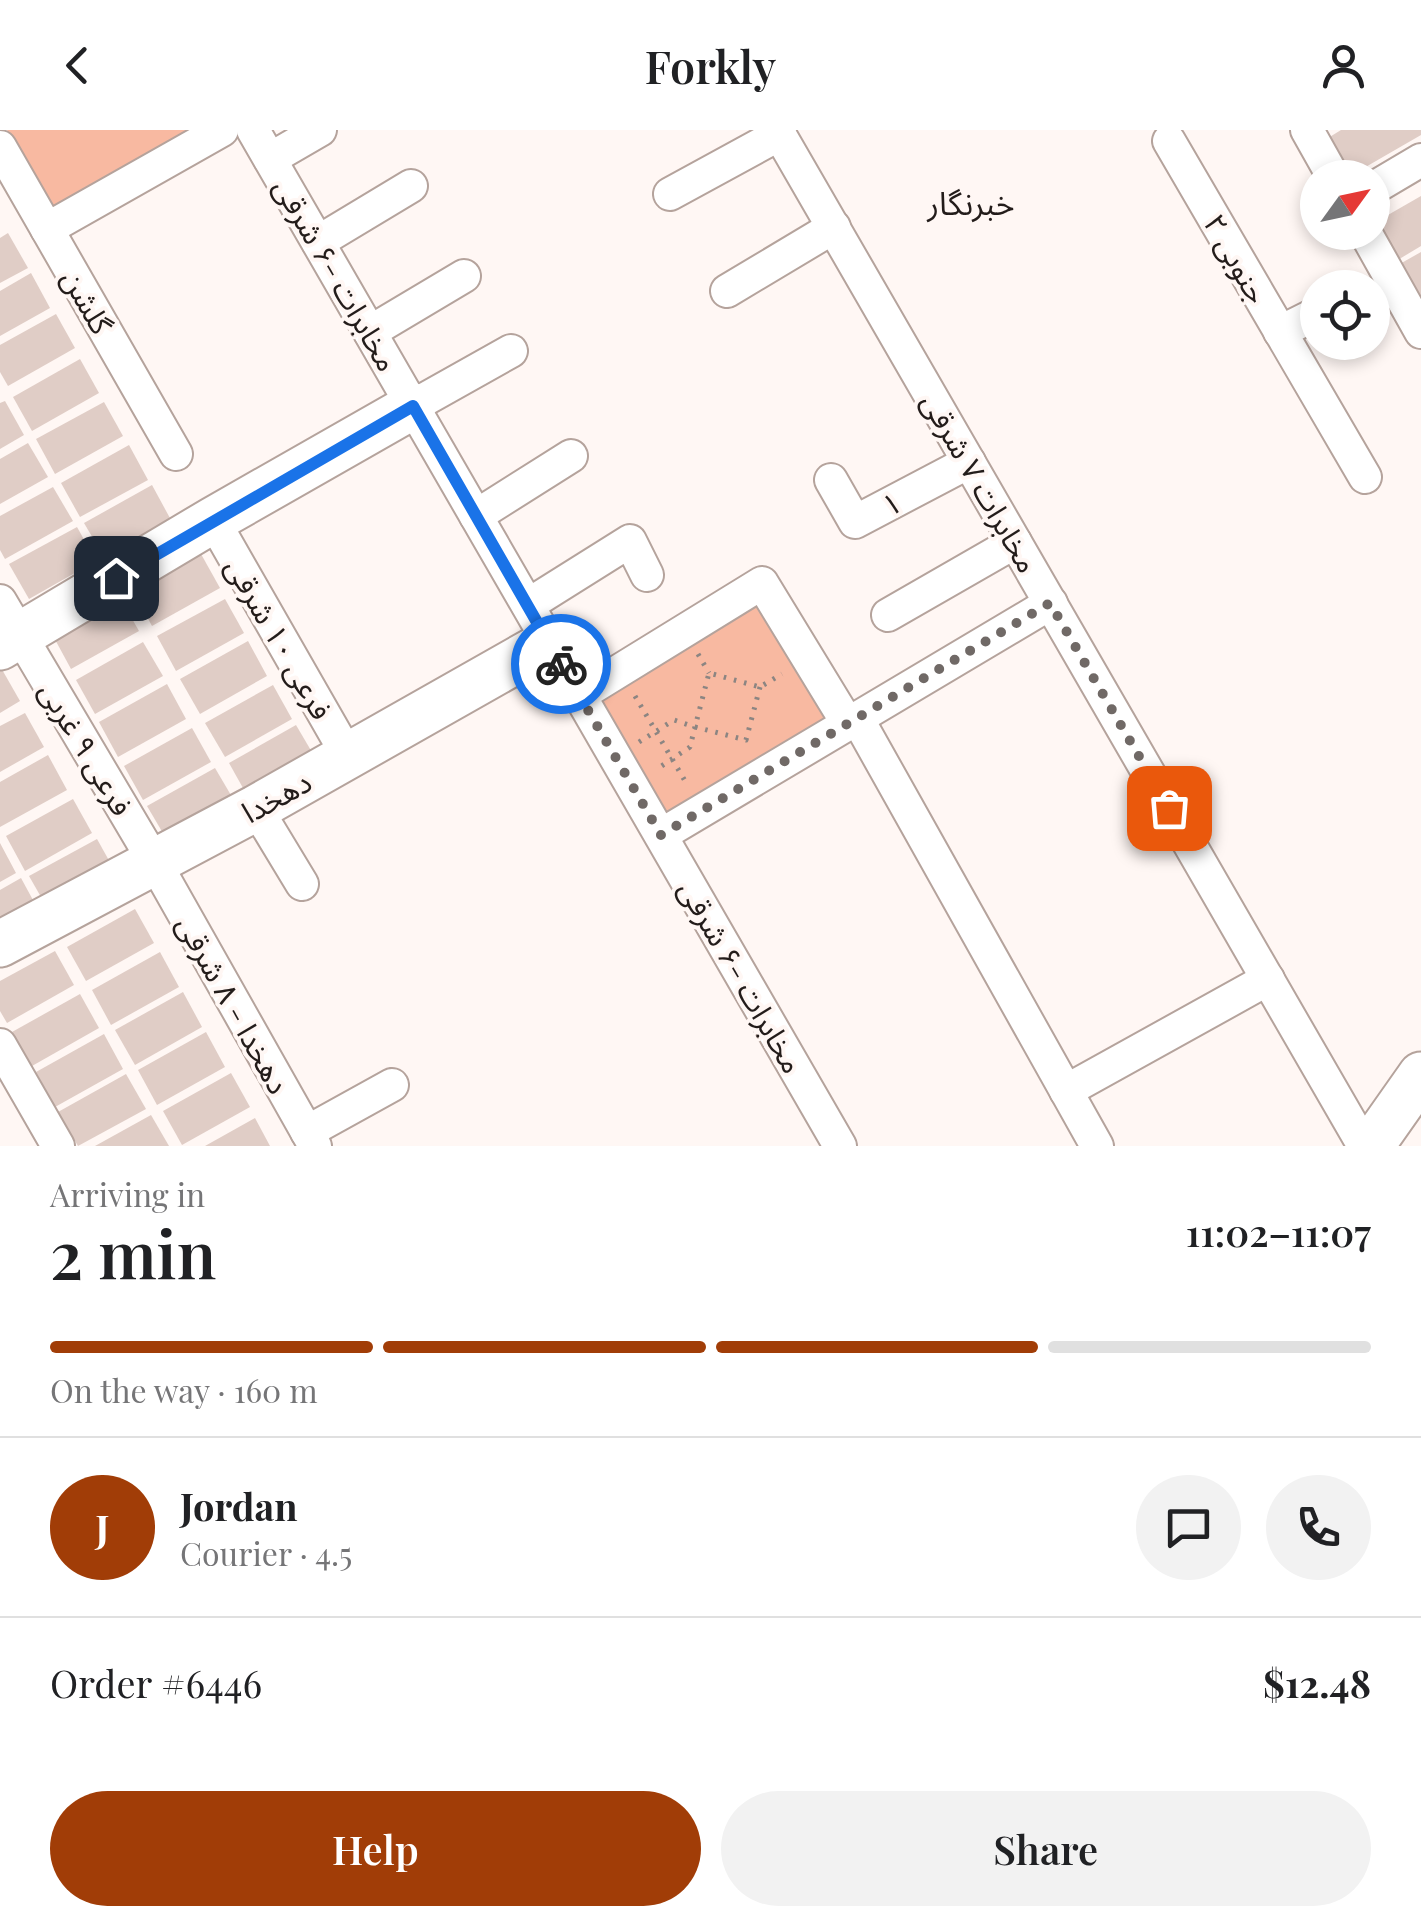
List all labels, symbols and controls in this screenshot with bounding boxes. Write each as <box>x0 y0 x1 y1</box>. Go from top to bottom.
text: Forkly <box>645 35 776 95</box>
icon: back <box>50 38 105 93</box>
icon: person <box>1316 38 1371 93</box>
north arrow <box>1300 160 1390 250</box>
map controls <box>1300 160 1390 360</box>
street label: مخابرات -۶ شرقی <box>265 170 409 378</box>
district label: خبرنگار <box>926 180 1015 223</box>
street label: ۲ جنوبی <box>1195 206 1279 310</box>
street label: گلشن <box>53 261 123 341</box>
button: locate <box>1300 270 1390 360</box>
street label: مخابرات ۷ شرقی <box>913 385 1049 579</box>
street label: ۱ <box>874 481 908 525</box>
pin <box>74 536 159 621</box>
street label: فرعی ۱۰ شرقی <box>217 550 343 726</box>
icon: home <box>89 551 144 606</box>
courier <box>511 614 611 714</box>
icon: bike <box>534 637 589 692</box>
street label: فرعی ۹ غربی <box>31 673 143 823</box>
street label: دهخدا <box>234 761 318 831</box>
pin <box>1127 766 1212 851</box>
icon: bag <box>1142 781 1197 836</box>
street label: مخابرات -۶ شرقی <box>670 872 814 1080</box>
street label: دهخدا - ۸ شرقی <box>168 908 300 1100</box>
text: Arriving in <box>50 1172 205 1215</box>
text: 11:02–11:07 <box>1186 1206 1371 1257</box>
text: 2 min <box>50 1209 216 1295</box>
text: On the way · 160 m <box>50 1368 318 1411</box>
button: chat <box>1136 1475 1241 1580</box>
button: phone <box>1266 1475 1371 1580</box>
text: Jordan <box>180 1480 298 1531</box>
text: J <box>96 1502 109 1553</box>
text: Courier · 4.5 <box>180 1531 352 1574</box>
text: Order #6446 <box>50 1657 262 1708</box>
text: $12.48 <box>1263 1657 1371 1708</box>
button: Help <box>50 1791 701 1906</box>
button: Share <box>721 1791 1371 1906</box>

